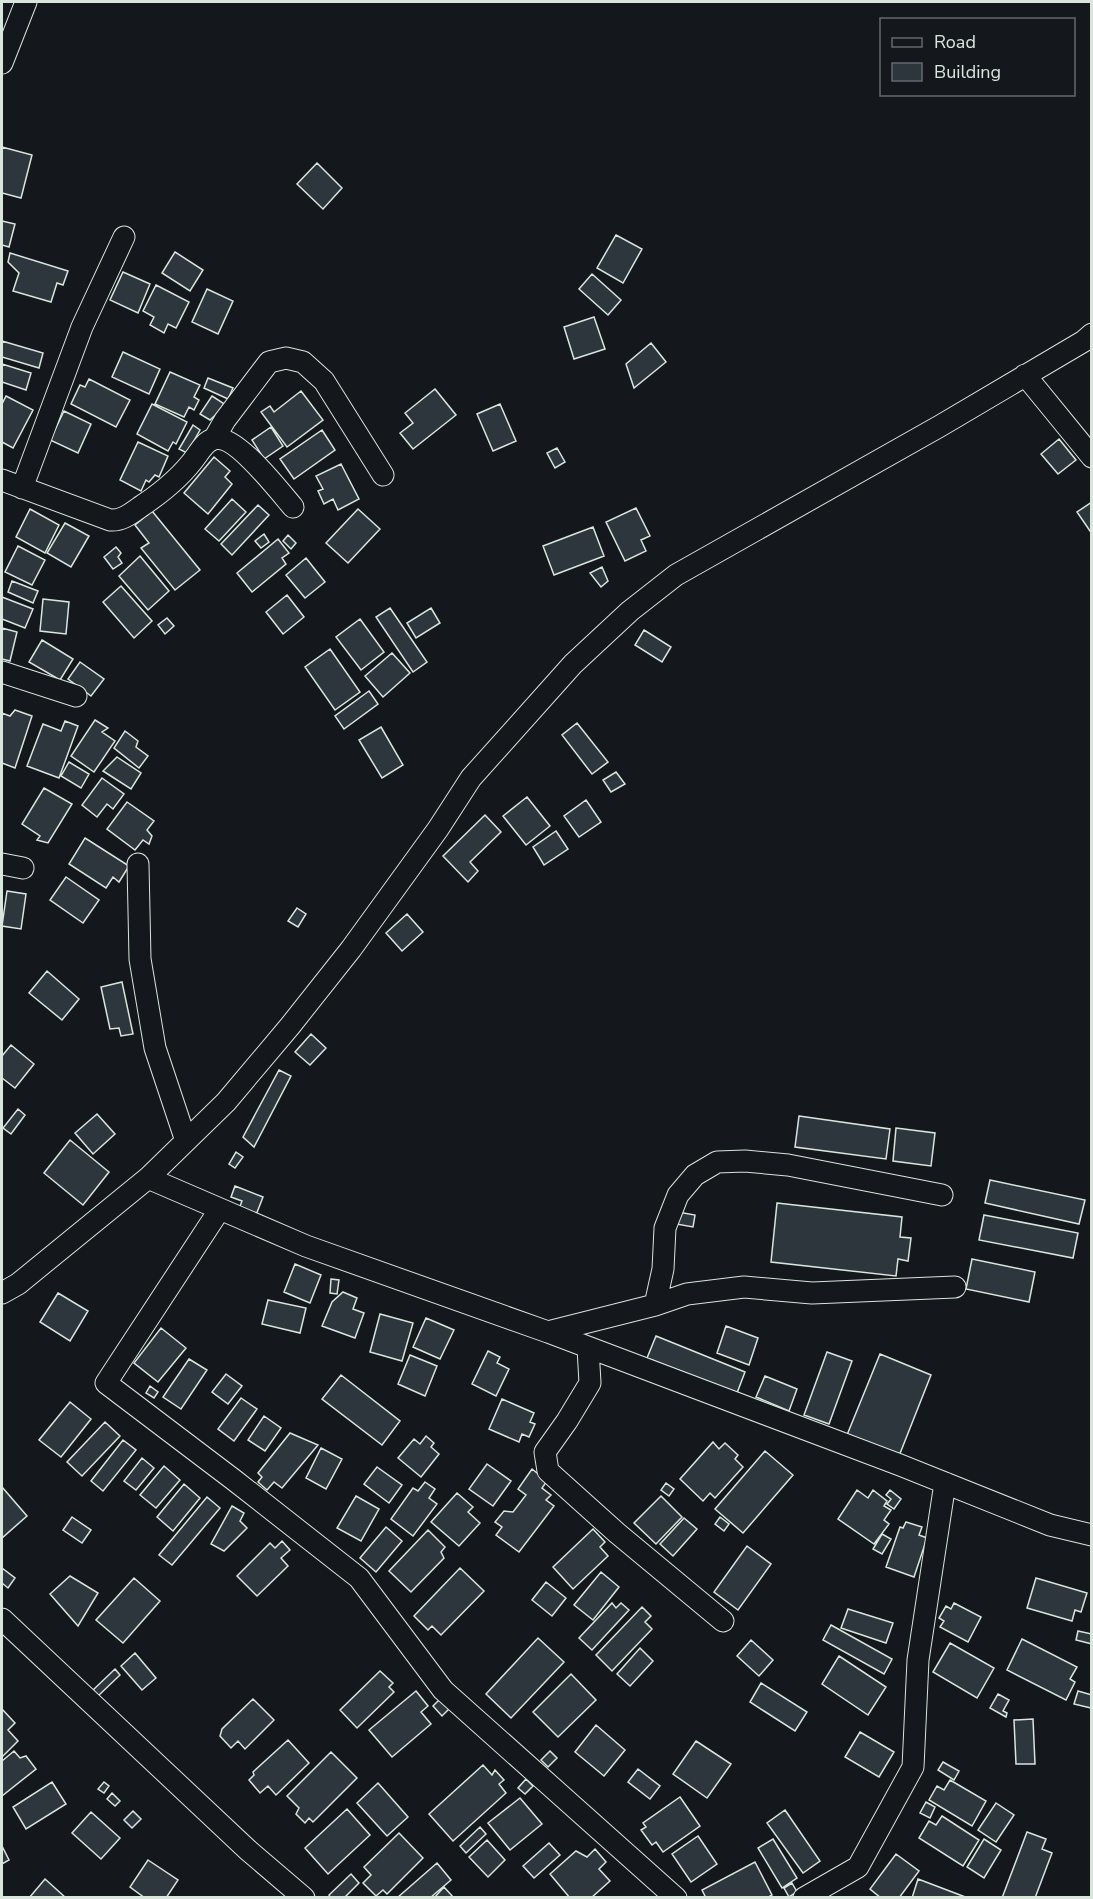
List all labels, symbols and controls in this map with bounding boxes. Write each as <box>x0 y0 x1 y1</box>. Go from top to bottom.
legend <box>880 18 1075 96</box>
text: Road <box>934 30 976 54</box>
text: Building <box>934 60 1001 84</box>

